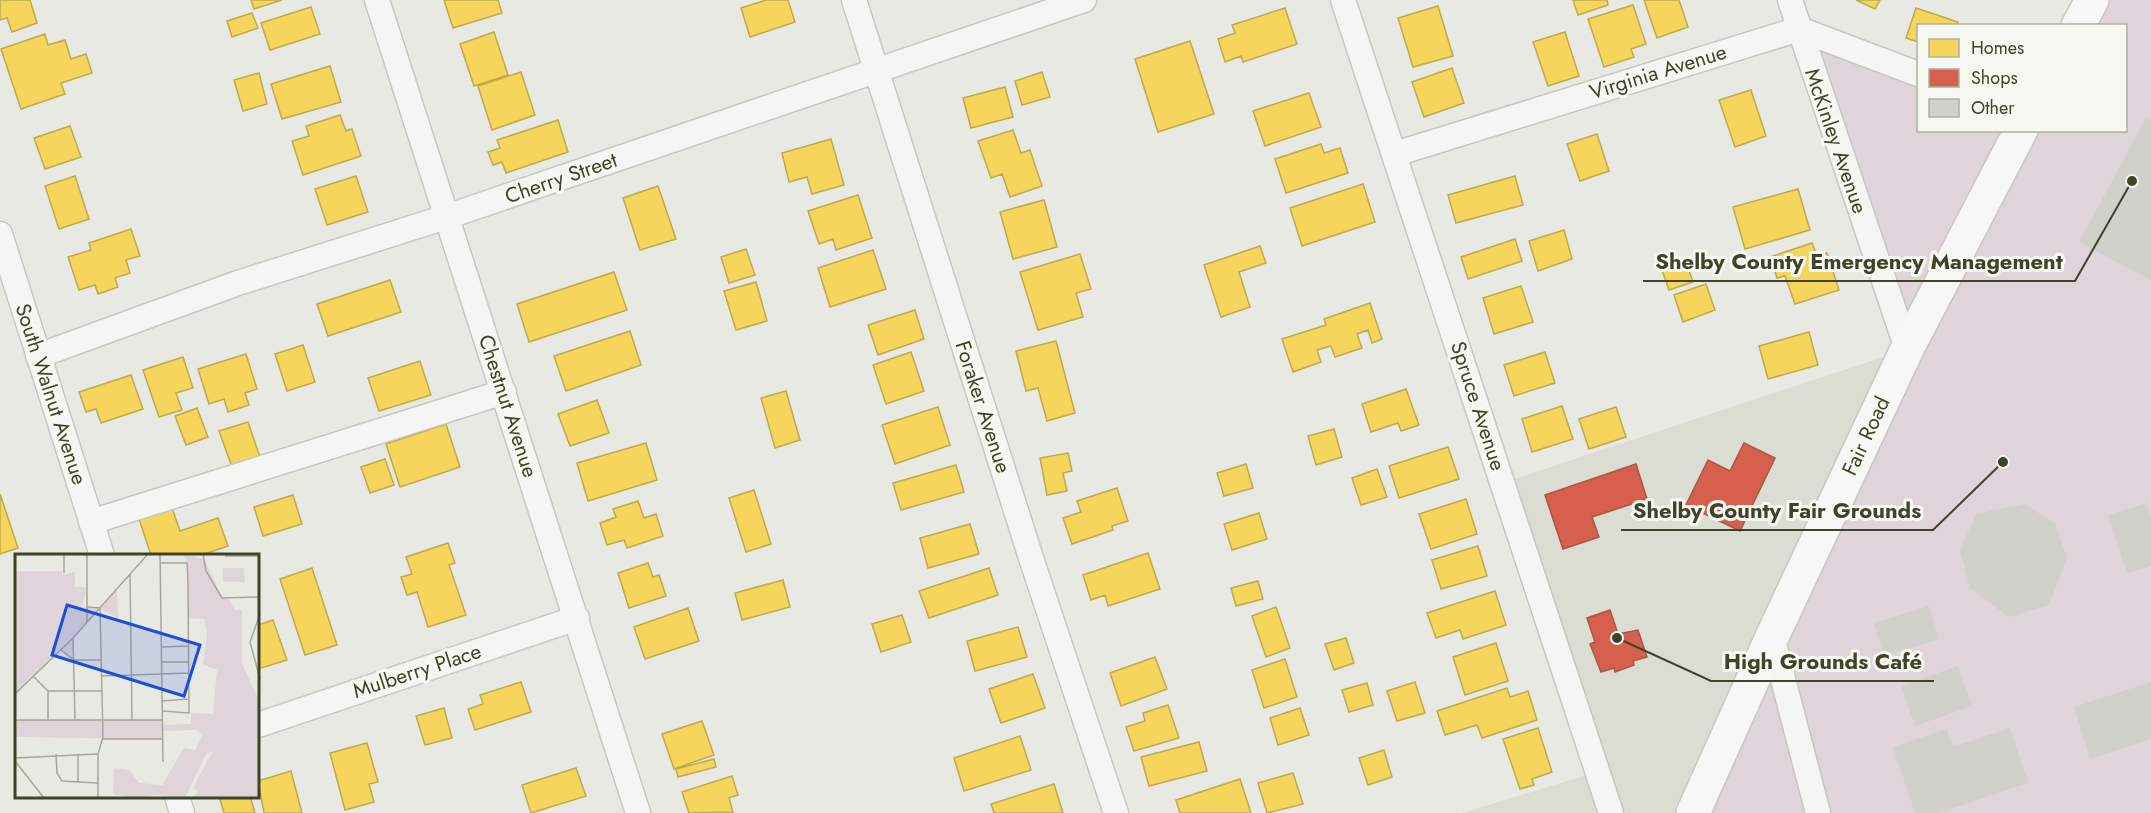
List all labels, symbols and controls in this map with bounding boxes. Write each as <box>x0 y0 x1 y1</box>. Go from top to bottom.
legend <box>1917 24 2127 132</box>
text: Homes <box>1971 35 2024 61</box>
street label: Virginia Avenue <box>1586 37 1730 107</box>
street label: McKinley Avenue <box>1797 64 1875 218</box>
text: Shops <box>1971 65 2018 91</box>
text: Other <box>1971 95 2015 121</box>
street label: Cherry Street <box>501 145 621 211</box>
callout: Shelby County Emergency Management <box>1643 241 2075 281</box>
text: Shelby County Emergency Management <box>1655 245 2063 277</box>
street label: South Walnut Avenue <box>8 300 94 489</box>
street label: Chestnut Avenue <box>471 331 545 481</box>
street label: Foraker Avenue <box>948 337 1019 477</box>
street label: Spruce Avenue <box>1443 338 1513 475</box>
street label: Fair Road <box>1835 391 1897 481</box>
callout: Shelby County Fair Grounds <box>1621 490 1933 530</box>
text: Shelby County Fair Grounds <box>1633 494 1921 526</box>
inset map <box>15 554 260 798</box>
street label: Mulberry Place <box>349 636 485 706</box>
callout: High Grounds Café <box>1711 641 1934 681</box>
text: High Grounds Café <box>1724 645 1922 677</box>

